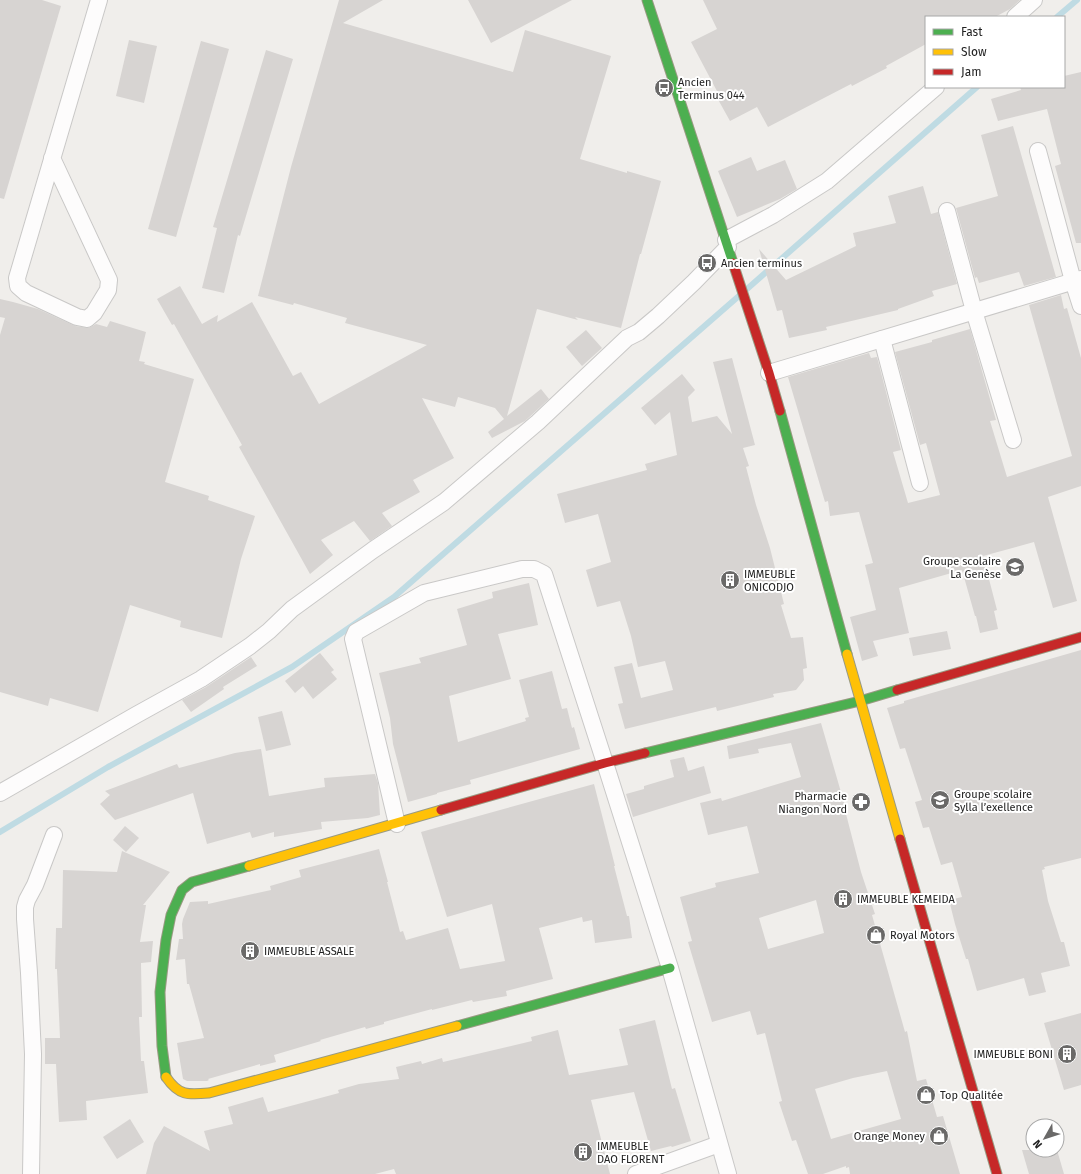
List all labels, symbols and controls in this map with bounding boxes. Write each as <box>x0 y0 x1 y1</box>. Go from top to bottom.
legend <box>925 16 1065 88</box>
text: Fast <box>961 25 983 39</box>
text: Slow <box>961 45 987 59</box>
text: Jam <box>961 65 981 79</box>
place label: Ancien Terminus 044 <box>678 76 745 102</box>
bus stop icon: Ancien Terminus 044 <box>653 77 675 99</box>
bus stop icon: Ancien terminus <box>696 252 718 274</box>
place label: Ancien terminus <box>721 257 802 270</box>
place label: Groupe scolaire La Genèse <box>923 555 1001 581</box>
school or university icon: Groupe scolaire La Genèse <box>1004 556 1026 578</box>
place label: IMMEUBLE ONICODJO <box>744 568 796 594</box>
building icon: IMMEUBLE ONICODJO <box>719 569 741 591</box>
place label: Groupe scolaire Sylla l’exellence <box>954 788 1033 814</box>
school or university icon: Groupe scolaire Sylla l’exellence <box>929 789 951 811</box>
place label: Pharmacie Niangon Nord <box>778 790 847 816</box>
pharmacy icon: Pharmacie Niangon Nord <box>850 791 872 813</box>
building icon: IMMEUBLE KEMEIDA <box>832 888 854 910</box>
place label: IMMEUBLE KEMEIDA <box>857 893 956 906</box>
shop icon: Royal Motors <box>865 924 887 946</box>
place label: Royal Motors <box>890 929 955 942</box>
building icon: IMMEUBLE ASSALE <box>239 940 261 962</box>
place label: IMMEUBLE ASSALE <box>264 945 354 958</box>
building icon: IMMEUBLE BONI <box>1056 1043 1078 1065</box>
place label: IMMEUBLE BONI <box>973 1048 1053 1061</box>
shop icon: Top Qualitée <box>915 1084 937 1106</box>
place label: Top Qualitée <box>940 1089 1003 1102</box>
north arrow <box>1025 1118 1065 1158</box>
shop icon: Orange Money <box>928 1125 950 1147</box>
place label: Orange Money <box>854 1130 926 1143</box>
text: N <box>1030 1137 1045 1151</box>
place label: IMMEUBLE DAO FLORENT <box>597 1140 665 1166</box>
building icon: IMMEUBLE DAO FLORENT <box>572 1141 594 1163</box>

